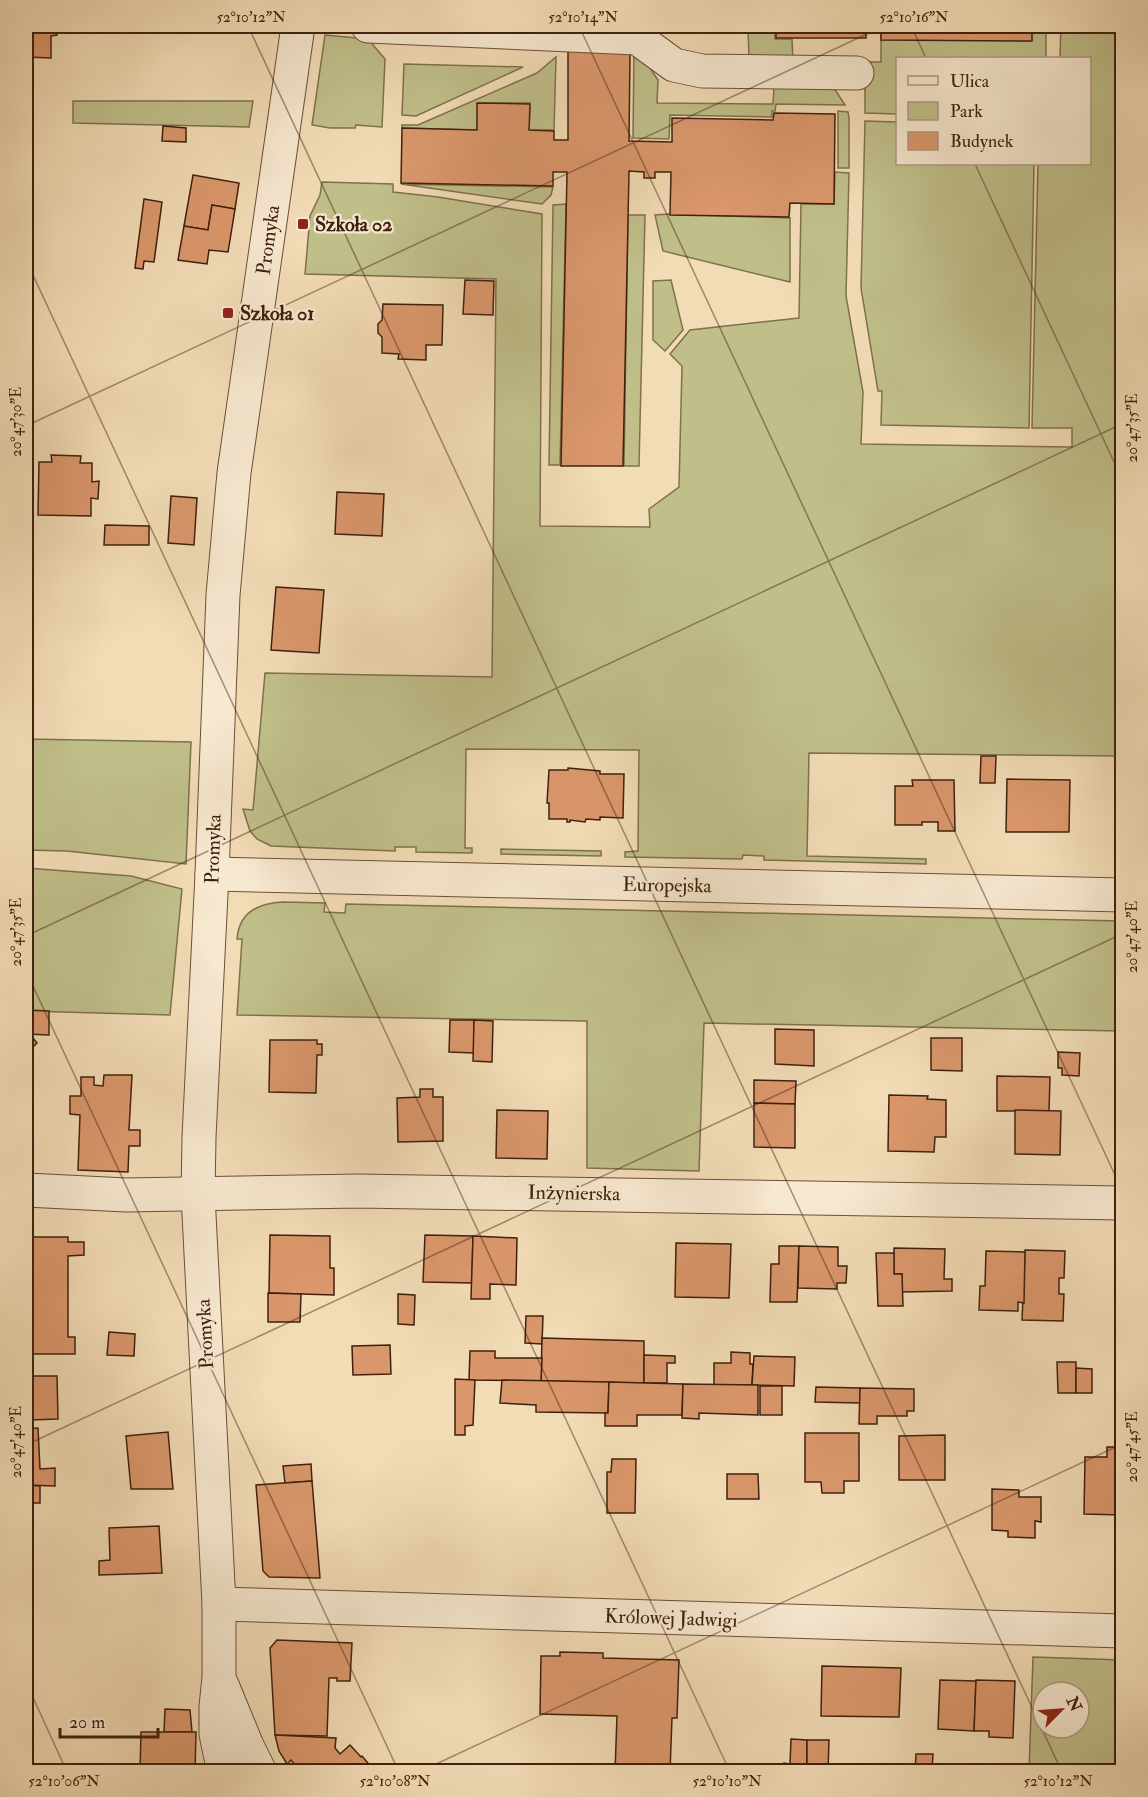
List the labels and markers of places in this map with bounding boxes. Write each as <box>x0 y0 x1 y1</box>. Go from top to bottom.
place label: Szkoła 02 <box>315 212 393 237</box>
marker: Szkoła 02 <box>296 217 310 231</box>
place label: Szkoła 01 <box>240 301 314 326</box>
marker: Szkoła 01 <box>221 306 235 320</box>

